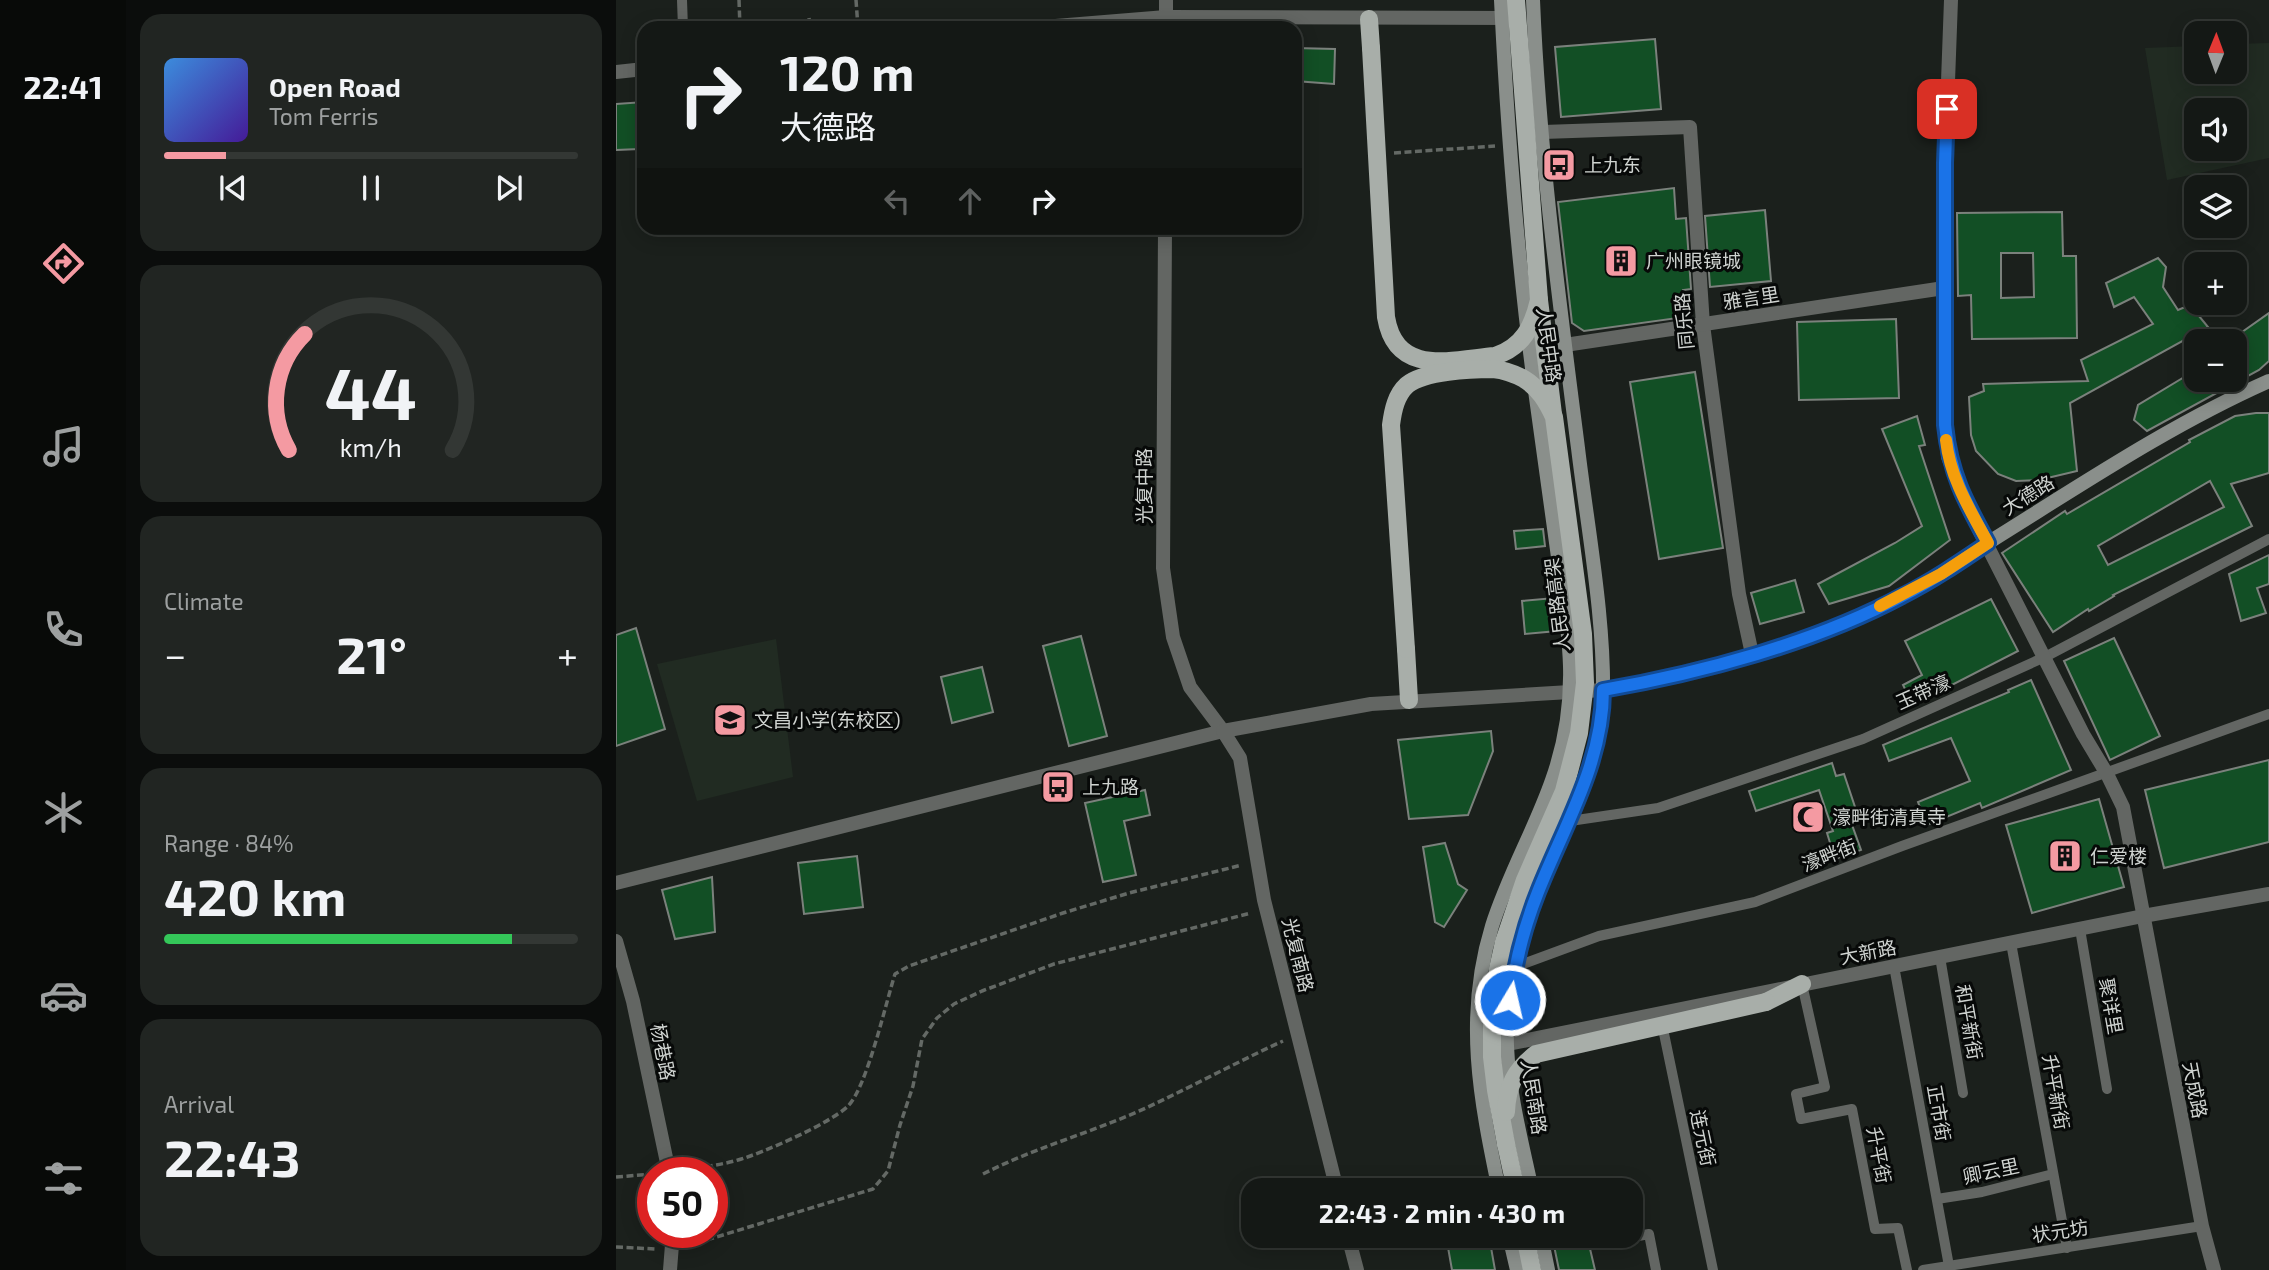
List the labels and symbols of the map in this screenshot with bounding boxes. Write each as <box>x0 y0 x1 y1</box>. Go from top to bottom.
north arrow <box>2184 21 2247 84</box>
pin <box>1917 79 1977 139</box>
bus stop icon: 上九东 <box>1540 146 1578 184</box>
place label: 上九东 <box>1584 153 1641 176</box>
building icon: 广州眼镜城 <box>1602 242 1640 280</box>
place label: 广州眼镜城 <box>1646 249 1741 272</box>
street label: 雅言里 <box>1721 282 1781 313</box>
street label: 同乐路 <box>1670 292 1697 350</box>
street label: 人民中路 <box>1533 306 1566 384</box>
street label: 光复中路 <box>1132 448 1155 524</box>
street label: 大德路 <box>1997 470 2058 519</box>
street label: 人民路高架 <box>1539 557 1574 654</box>
street label: 玉带濠 <box>1892 669 1954 714</box>
school or university icon: 文昌小学(东校区) <box>711 701 749 739</box>
place label: 文昌小学(东校区) <box>754 708 901 731</box>
bus stop icon: 上九路 <box>1039 768 1077 806</box>
place label: 上九路 <box>1082 775 1139 798</box>
mosque icon: 濠畔街清真寺 <box>1789 798 1827 836</box>
place label: 濠畔街清真寺 <box>1832 805 1946 828</box>
street label: 濠畔街 <box>1798 834 1860 875</box>
building icon: 仁爱楼 <box>2046 837 2084 875</box>
place label: 仁爱楼 <box>2090 844 2147 867</box>
street label: 光复南路 <box>1278 915 1319 995</box>
street label: 大新路 <box>1838 935 1898 968</box>
position arrow <box>1473 963 1547 1037</box>
street label: 聚详里 <box>2095 976 2128 1036</box>
street label: 和平新街 <box>1952 982 1987 1061</box>
street label: 杨巷路 <box>647 1022 680 1082</box>
street label: 升平新街 <box>2039 1052 2074 1131</box>
street label: 人民南路 <box>1517 1058 1552 1136</box>
street label: 天成路 <box>2179 1060 2212 1120</box>
street label: 正市街 <box>1923 1083 1956 1143</box>
street label: 连元街 <box>1686 1108 1721 1168</box>
street label: 升平街 <box>1863 1125 1896 1185</box>
street label: 卿云里 <box>1961 1153 2021 1188</box>
speed limit sign: 50 <box>637 1157 728 1248</box>
street label: 状元坊 <box>2030 1215 2090 1246</box>

